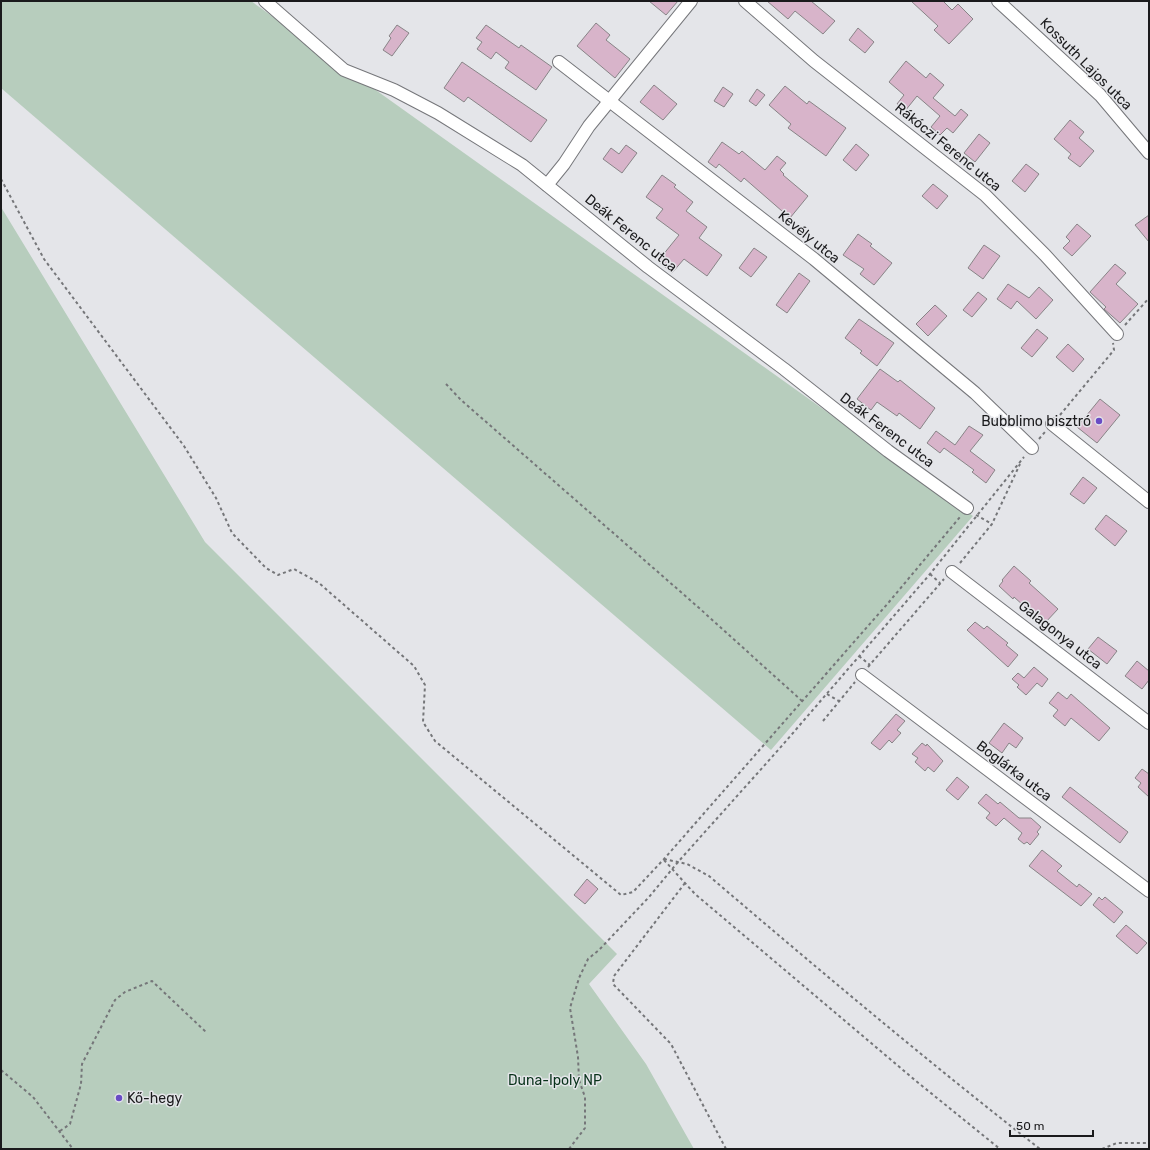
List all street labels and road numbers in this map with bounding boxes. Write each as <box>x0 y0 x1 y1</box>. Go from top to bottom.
street label: Kossuth Lajos utca <box>1036 14 1136 114</box>
street label: Rákóczi Ferenc utca <box>892 99 1004 195</box>
street label: Deák Ferenc utca <box>581 191 681 275</box>
street label: Kevély utca <box>775 207 843 267</box>
street label: Deák Ferenc utca <box>837 389 937 471</box>
street label: Galagonya utca <box>1015 597 1105 673</box>
street label: Boglárka utca <box>973 737 1055 805</box>

